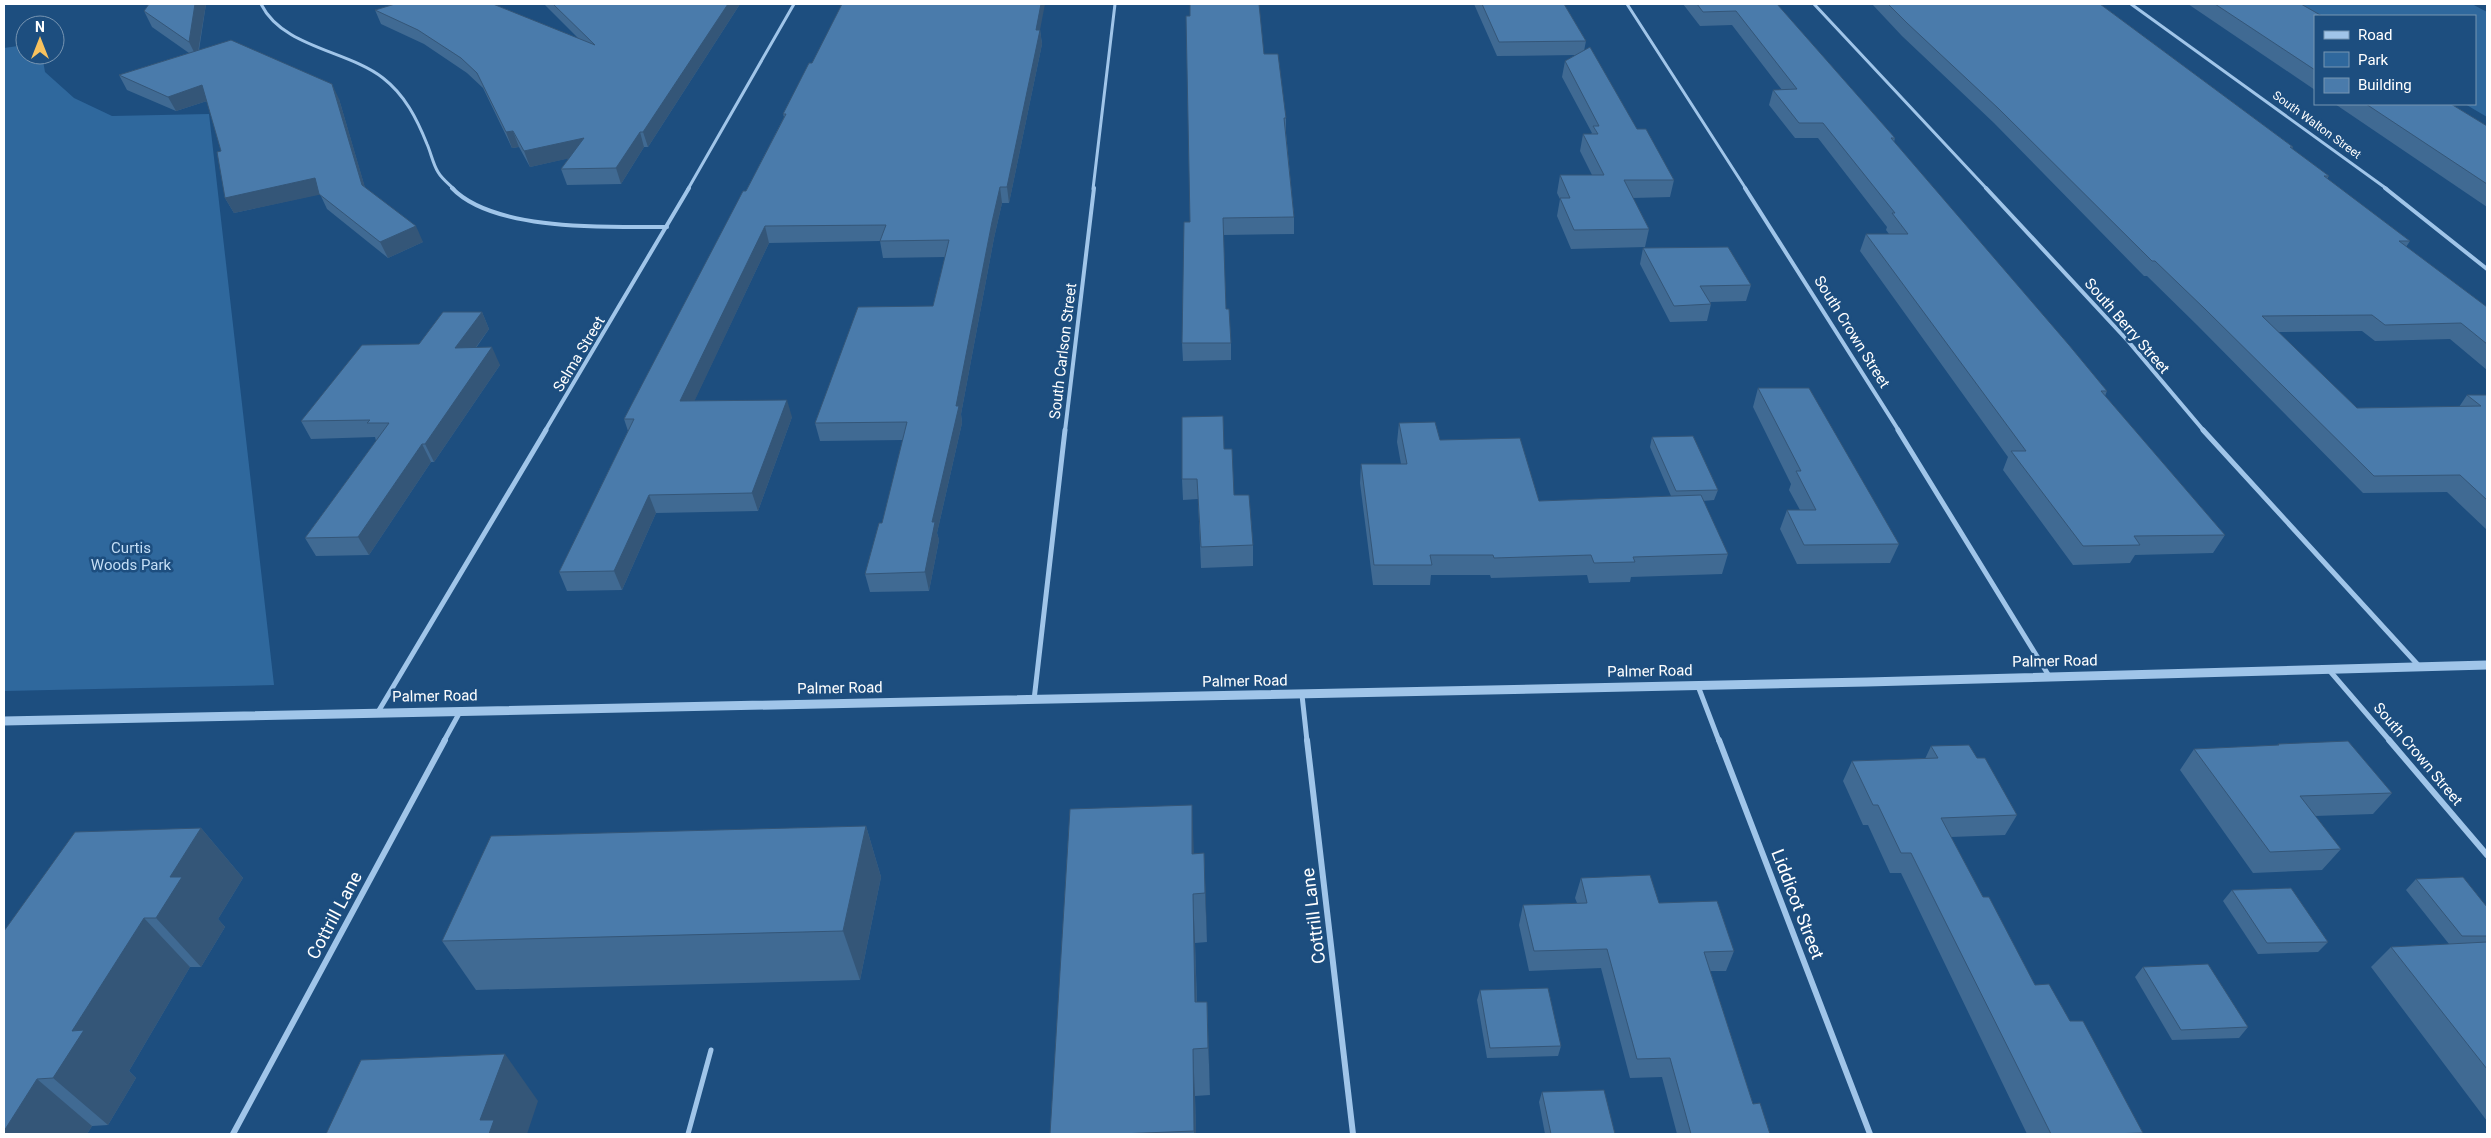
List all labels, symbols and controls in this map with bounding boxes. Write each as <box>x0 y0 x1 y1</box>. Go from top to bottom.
north arrow <box>15 15 65 65</box>
legend <box>2314 15 2476 105</box>
text: N <box>35 19 45 35</box>
text: Road <box>2358 26 2392 44</box>
text: Park <box>2358 51 2389 69</box>
text: Building <box>2358 76 2412 94</box>
street label: South Walton Street <box>2270 88 2364 162</box>
street label: South Crown Street <box>1810 273 1894 391</box>
street label: South Berry Street <box>2081 275 2173 377</box>
street label: South Carlson Street <box>1046 282 1080 420</box>
street label: Selma Street <box>549 313 609 395</box>
park label: Curtis Woods Park <box>91 539 172 574</box>
street label: Palmer Road <box>2012 651 2098 671</box>
street label: Palmer Road <box>1607 661 1693 681</box>
street label: Palmer Road <box>1202 671 1288 691</box>
street label: Palmer Road <box>797 678 883 698</box>
street label: Palmer Road <box>392 686 478 706</box>
street label: South Crown Street <box>2370 699 2466 809</box>
street label: Liddicot Street <box>1767 846 1829 962</box>
street label: Cottrill Lane <box>302 867 366 963</box>
street label: Cottrill Lane <box>1297 867 1329 965</box>

